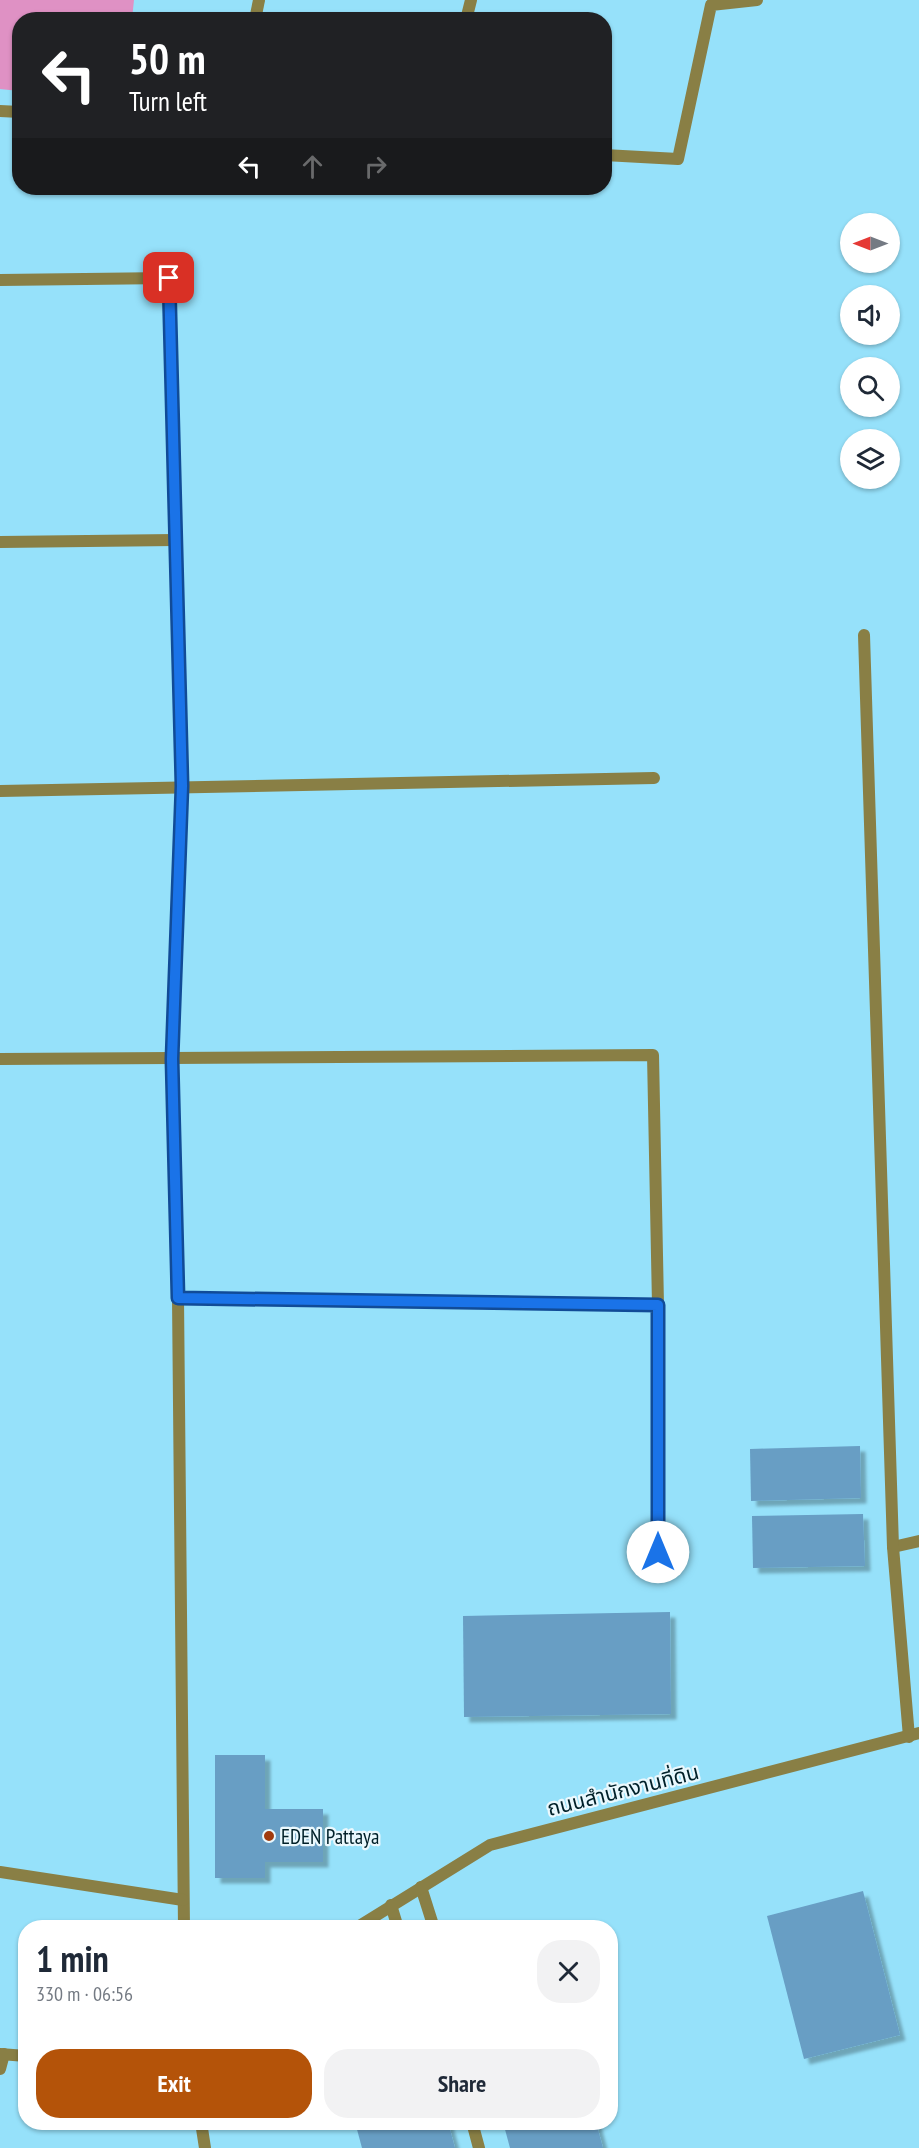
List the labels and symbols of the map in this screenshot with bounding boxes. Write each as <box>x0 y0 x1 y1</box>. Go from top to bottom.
north arrow <box>840 213 900 273</box>
pin <box>143 252 194 303</box>
position arrow <box>626 1520 690 1584</box>
street label: ถนนสำนักงานที่ดิน <box>544 1757 702 1822</box>
place label: EDEN Pattaya <box>281 1823 379 1850</box>
marker: EDEN Pattaya <box>262 1829 276 1843</box>

